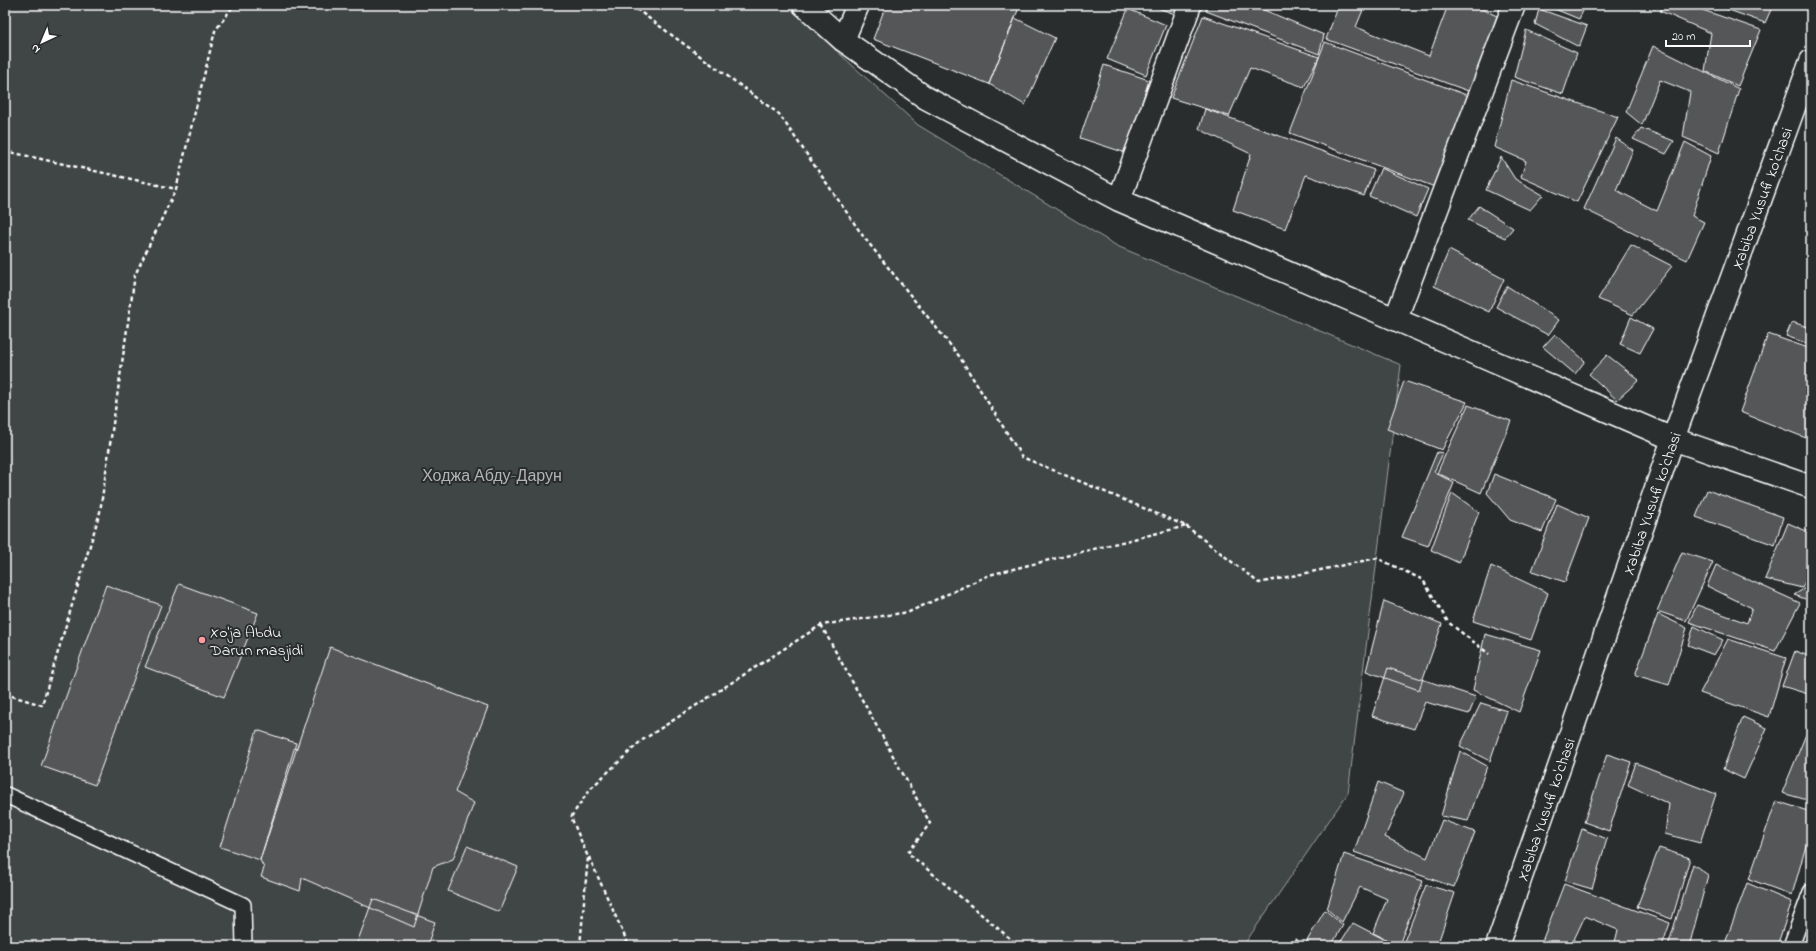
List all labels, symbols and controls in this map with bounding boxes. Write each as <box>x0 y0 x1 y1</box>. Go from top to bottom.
north arrow <box>22 22 62 62</box>
scale bar <box>1666 22 1750 48</box>
text: 20 m <box>1672 28 1695 46</box>
text: N <box>28 40 44 57</box>
street label: Xabiba Yusufi ko'chasi <box>1726 124 1800 273</box>
street label: Xabiba Yusufi ko'chasi <box>1617 429 1689 578</box>
park label: Ходжа Абду-Дарун <box>422 465 562 489</box>
place label: Xo'ja Abdu Darun masjidi <box>209 621 304 663</box>
marker: Xo'ja Abdu Darun masjidi <box>197 635 207 645</box>
street label: Xabiba Yusufi ko'chasi <box>1511 735 1583 884</box>

